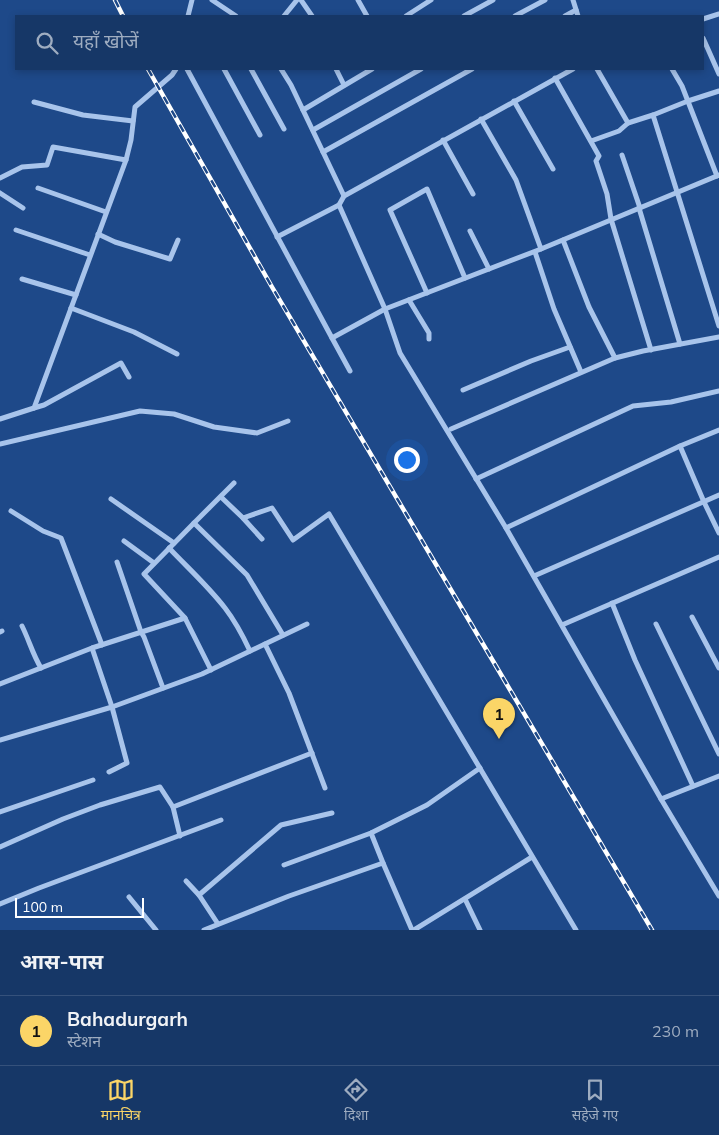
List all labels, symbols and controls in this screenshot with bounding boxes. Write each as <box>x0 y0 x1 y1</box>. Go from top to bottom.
search box <box>15 15 704 70</box>
icon: search <box>33 29 61 57</box>
text: यहाँ खोजें <box>73 29 139 53</box>
your location <box>394 447 420 473</box>
pin: 1 <box>483 698 515 739</box>
scale bar <box>15 895 144 918</box>
text: 100 m <box>22 898 63 916</box>
text: आस-पास <box>20 948 103 974</box>
text: Bahadurgarh <box>67 1007 188 1031</box>
text: 1 <box>31 1021 41 1041</box>
text: 230 m <box>652 1021 699 1041</box>
text: स्टेशन <box>67 1031 101 1051</box>
tab: मानचित्र <box>101 1076 141 1126</box>
tab: दिशा <box>342 1076 370 1126</box>
tab: सहेजे गए <box>572 1076 618 1126</box>

